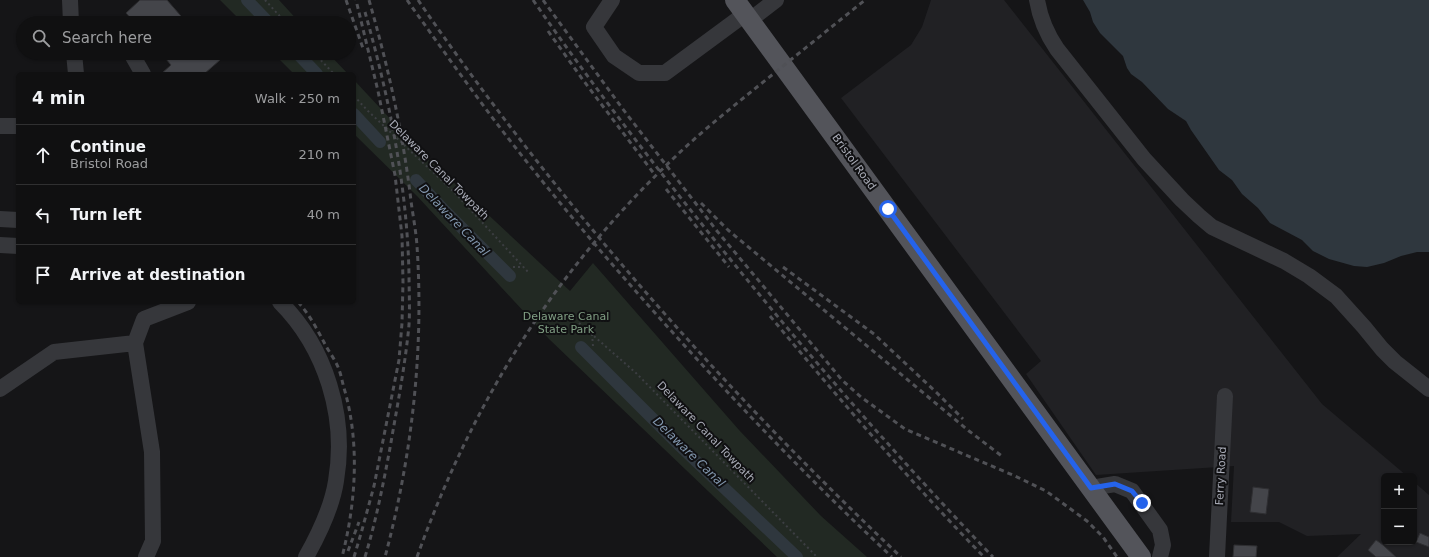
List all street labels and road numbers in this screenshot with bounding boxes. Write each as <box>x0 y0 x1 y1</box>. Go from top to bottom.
street label: Delaware Canal Towpath <box>386 117 492 223</box>
street label: Bristol Road <box>829 131 879 193</box>
street label: Delaware Canal Towpath <box>654 379 758 485</box>
street label: Ferry Road <box>1213 446 1229 506</box>

